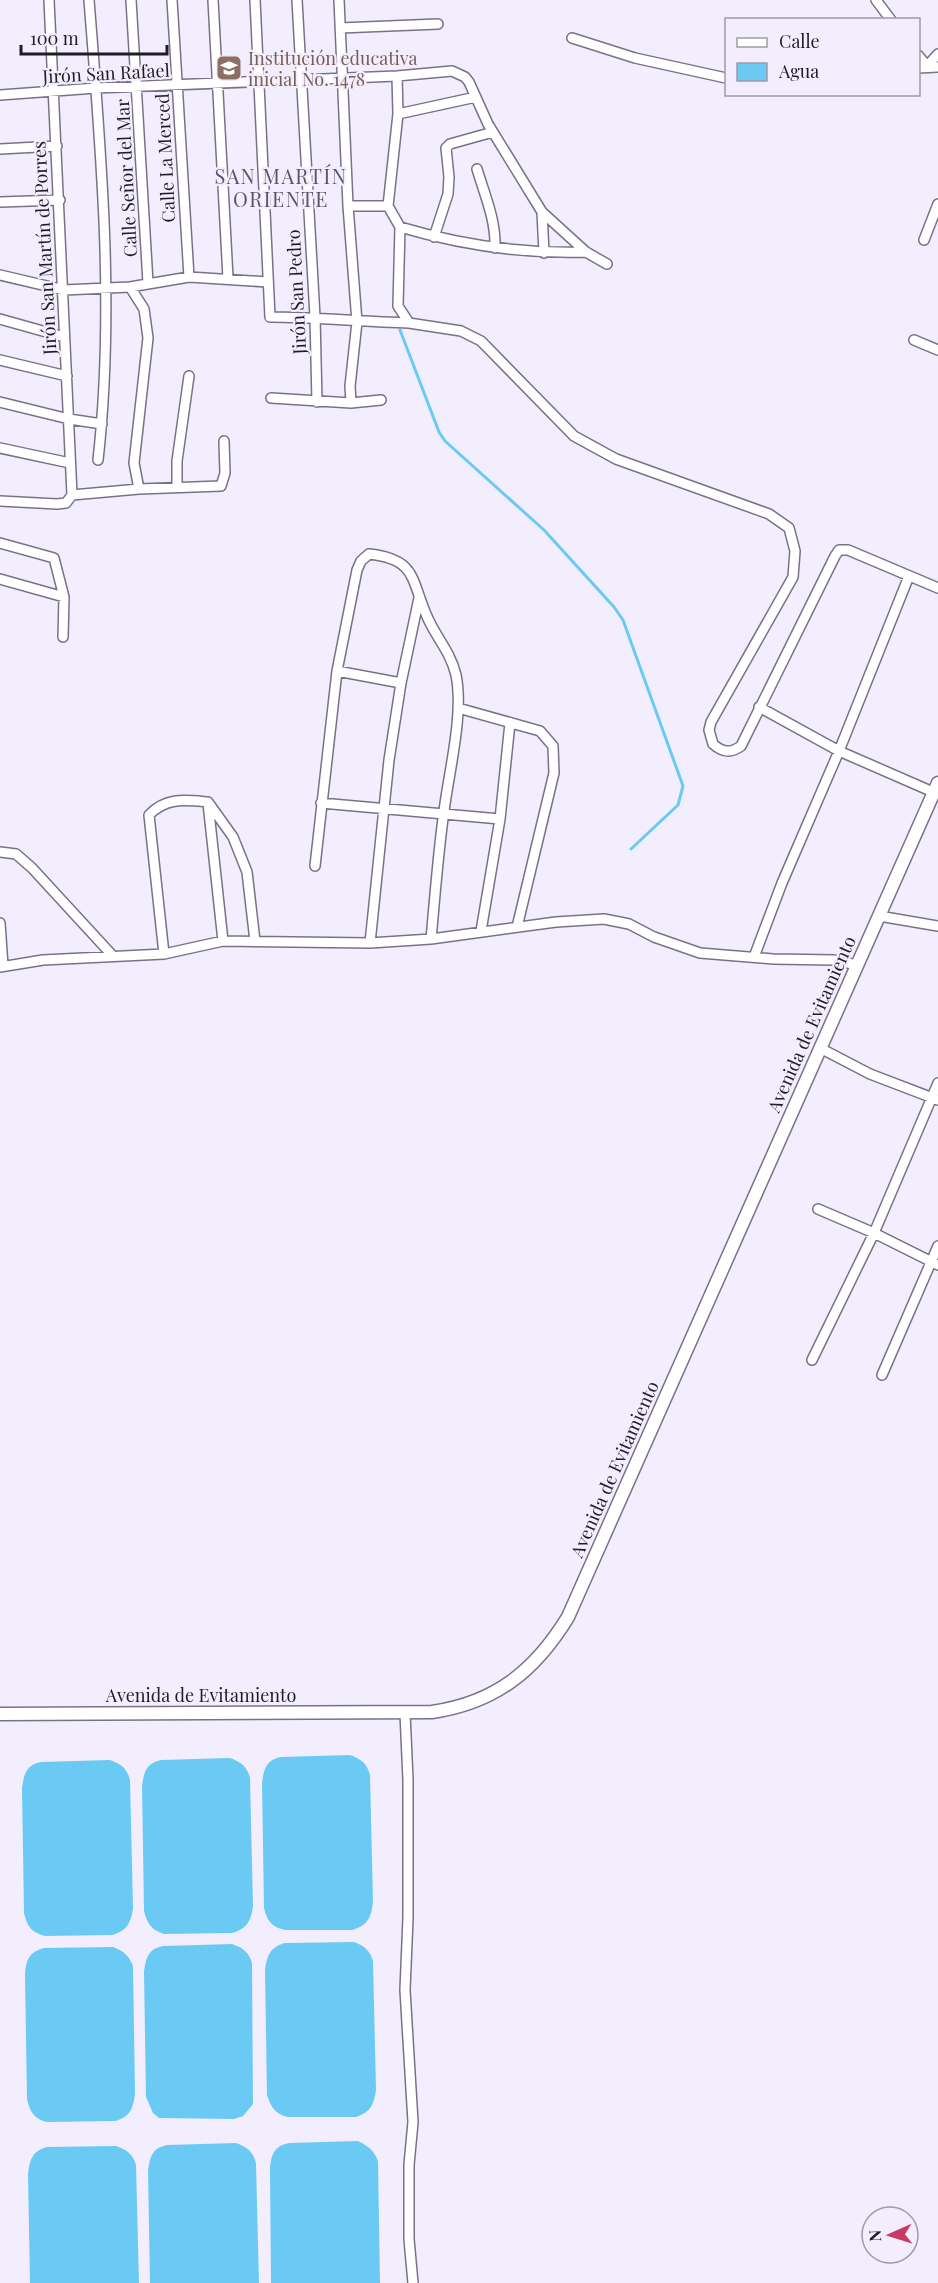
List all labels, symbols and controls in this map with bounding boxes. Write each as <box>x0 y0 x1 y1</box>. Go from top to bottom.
scale bar <box>21 18 166 56</box>
legend <box>725 18 920 96</box>
text: 100 m <box>30 26 79 50</box>
text: Calle <box>779 29 820 53</box>
place label: Institución educativa inicial No. 1478 <box>248 46 418 91</box>
school or university icon: Institución educativa inicial No. 1478 <box>214 53 244 83</box>
street label: Jirón San Rafael <box>41 58 170 88</box>
text: Agua <box>778 59 819 83</box>
street label: Calle La Merced <box>150 92 180 223</box>
street label: Calle Señor del Mar <box>110 98 142 258</box>
street label: Jirón San Martín de Porres <box>26 140 62 357</box>
district label: SAN MARTÍN ORIENTE <box>215 162 347 212</box>
street label: Jirón San Pedro <box>281 229 311 356</box>
street label: Avenida de Evitamiento <box>761 932 861 1117</box>
street label: Avenida de Evitamiento <box>564 1377 664 1562</box>
street label: Avenida de Evitamiento <box>105 1683 296 1707</box>
north arrow <box>860 2205 920 2265</box>
text: N <box>864 2229 885 2242</box>

